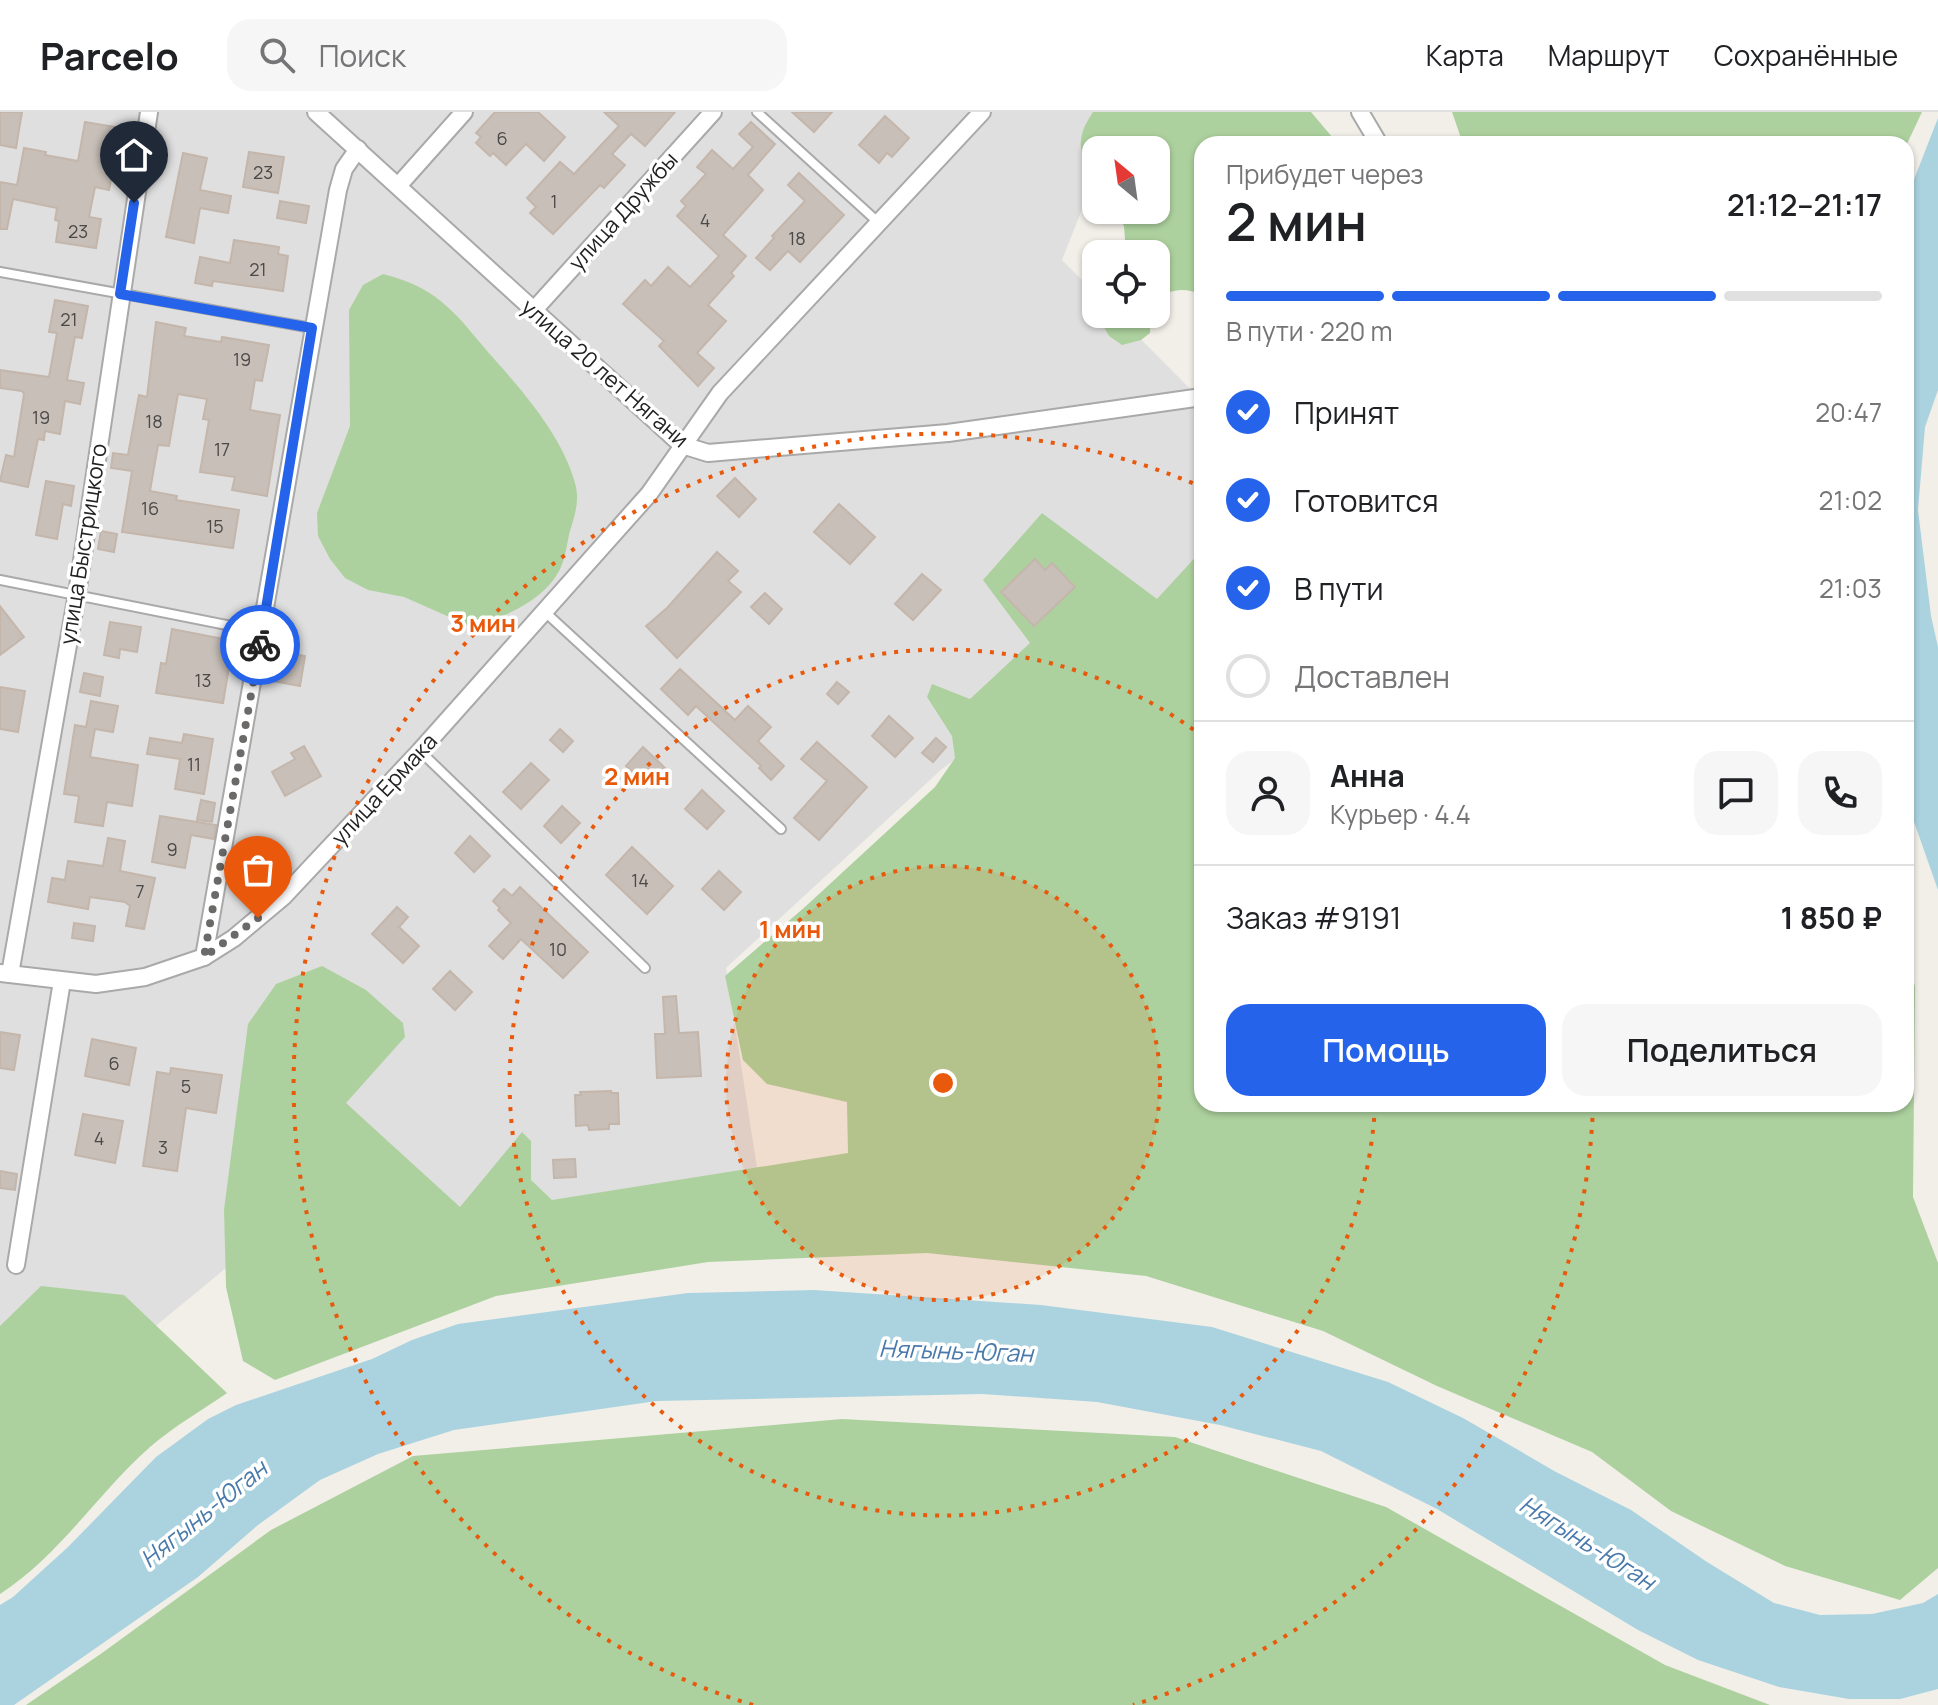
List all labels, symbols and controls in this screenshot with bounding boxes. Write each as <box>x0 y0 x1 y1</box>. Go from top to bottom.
search box <box>227 19 787 91</box>
text: Parcelo <box>40 29 179 81</box>
icon: search <box>255 33 299 77</box>
text: Поиск <box>319 35 406 76</box>
text: Карта <box>1426 36 1504 74</box>
text: Маршрут <box>1548 36 1670 74</box>
text: Сохранённые <box>1714 36 1898 74</box>
pin <box>100 121 168 203</box>
house number: 6 <box>496 126 508 150</box>
icon: home <box>112 133 156 177</box>
north arrow <box>1082 136 1170 224</box>
map controls <box>1082 136 1170 328</box>
street label: улица Дружбы <box>562 145 684 277</box>
text: Прибудет через <box>1226 156 1424 192</box>
house number: 23 <box>253 160 273 184</box>
text: 21:12–21:17 <box>1727 184 1882 225</box>
text: 2 мин <box>1226 186 1367 257</box>
house number: 1 <box>550 189 558 213</box>
house number: 4 <box>700 208 710 232</box>
house number: 23 <box>68 219 88 243</box>
house number: 18 <box>788 226 806 250</box>
button: locate <box>1082 240 1170 328</box>
house number: 21 <box>249 257 267 281</box>
street label: улица 20 лет Нягани <box>515 292 695 454</box>
house number: 21 <box>60 307 78 331</box>
text: В пути · 220 m <box>1226 313 1393 349</box>
house number: 19 <box>233 347 251 371</box>
icon: check <box>1226 390 1270 434</box>
text: Принят <box>1294 392 1399 433</box>
text: 20:47 <box>1815 394 1882 430</box>
house number: 19 <box>32 405 50 429</box>
house number: 18 <box>145 409 163 433</box>
house number: 17 <box>214 437 230 461</box>
street label: улица Быстрицкого <box>52 441 114 647</box>
icon: check <box>1226 478 1270 522</box>
text: Готовится <box>1294 480 1439 521</box>
text: 21:02 <box>1819 482 1882 518</box>
house number: 16 <box>141 496 159 520</box>
house number: 15 <box>206 514 224 538</box>
icon: check <box>1226 566 1270 610</box>
text: В пути <box>1294 568 1384 609</box>
text: 21:03 <box>1819 570 1882 606</box>
courier <box>220 605 300 685</box>
text: 3 мин <box>450 606 516 639</box>
icon: bike <box>238 623 282 667</box>
text: Доставлен <box>1294 656 1450 697</box>
house number: 13 <box>195 668 211 692</box>
street label: улица Ермака <box>324 727 444 851</box>
button: person <box>1226 751 1310 835</box>
button: chat <box>1694 751 1778 835</box>
button: phone <box>1798 751 1882 835</box>
house number: 11 <box>187 752 201 776</box>
text: Анна <box>1330 755 1405 796</box>
text: 2 мин <box>604 759 670 792</box>
text: Курьер · 4.4 <box>1330 796 1471 832</box>
pin <box>224 836 292 918</box>
house number: 9 <box>166 837 178 861</box>
icon: bag <box>236 848 280 892</box>
house number: 14 <box>631 868 649 892</box>
house number: 7 <box>135 879 145 903</box>
text: Заказ #9191 <box>1226 897 1402 938</box>
text: 1 850 ₽ <box>1781 897 1882 938</box>
text: 1 мин <box>759 912 821 945</box>
house number: 10 <box>549 937 567 961</box>
button: Помощь <box>1226 1004 1546 1096</box>
button: Поделиться <box>1562 1004 1882 1096</box>
house number: 6 <box>108 1051 120 1075</box>
centre of rings <box>929 1069 957 1097</box>
house number: 5 <box>181 1074 191 1098</box>
house number: 4 <box>94 1126 104 1150</box>
house number: 3 <box>158 1135 168 1159</box>
water label: Нягынь-Юган <box>878 1331 1035 1369</box>
water label: Нягынь-Юган <box>133 1451 275 1574</box>
water label: Нягынь-Юган <box>1514 1487 1664 1598</box>

